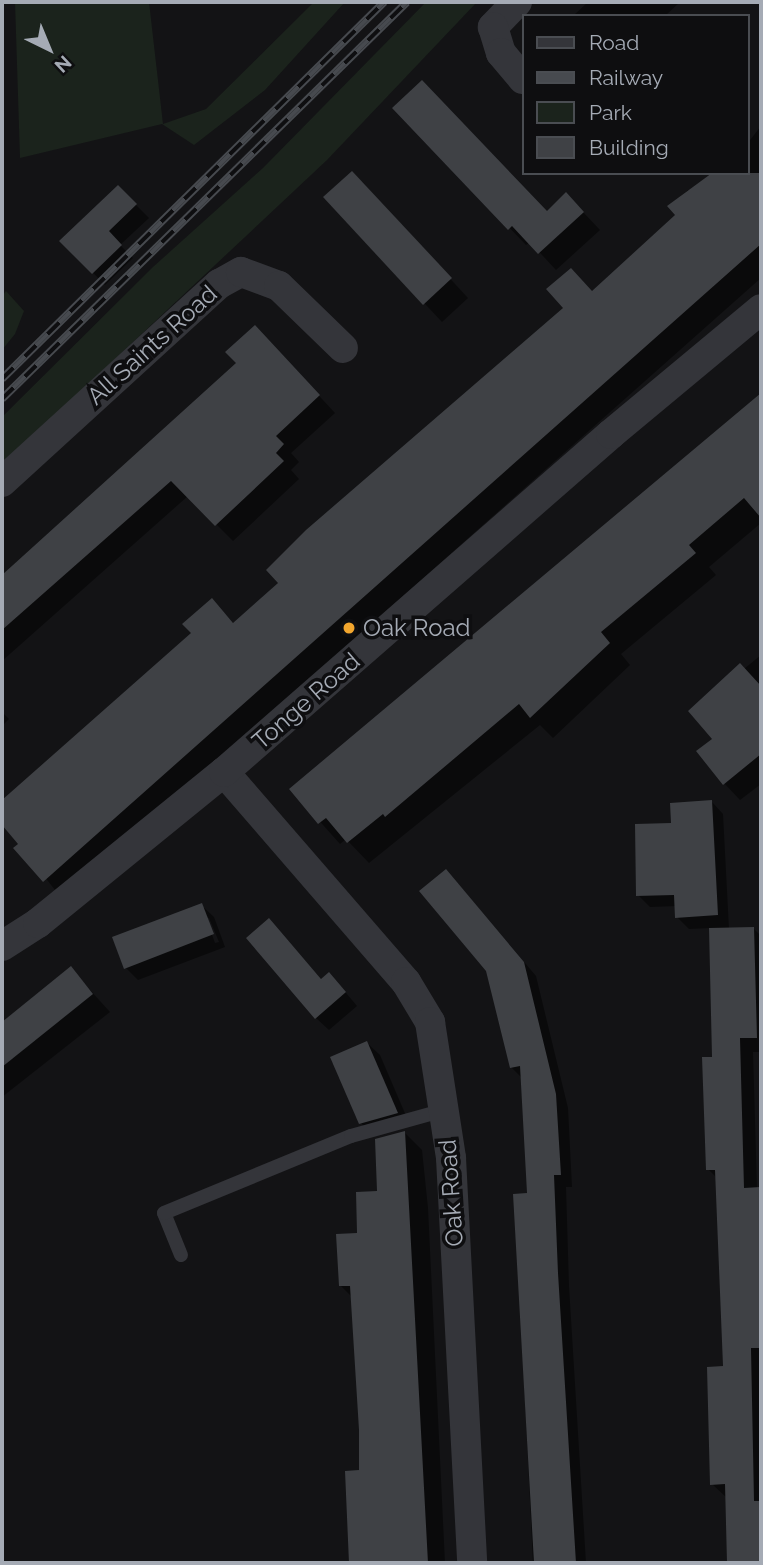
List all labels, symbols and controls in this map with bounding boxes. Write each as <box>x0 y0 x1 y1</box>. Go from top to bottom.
north arrow <box>14 14 84 84</box>
legend <box>522 14 749 175</box>
text: Road <box>589 30 639 55</box>
text: N <box>51 51 76 77</box>
text: Railway <box>589 65 663 90</box>
text: Park <box>589 100 632 125</box>
text: Building <box>589 135 669 160</box>
street label: All Saints Road <box>81 279 223 411</box>
place label: Oak Road <box>363 614 470 642</box>
marker: Oak Road <box>341 620 357 636</box>
street label: Tonge Road <box>246 647 366 755</box>
street label: Oak Road <box>433 1138 469 1248</box>

